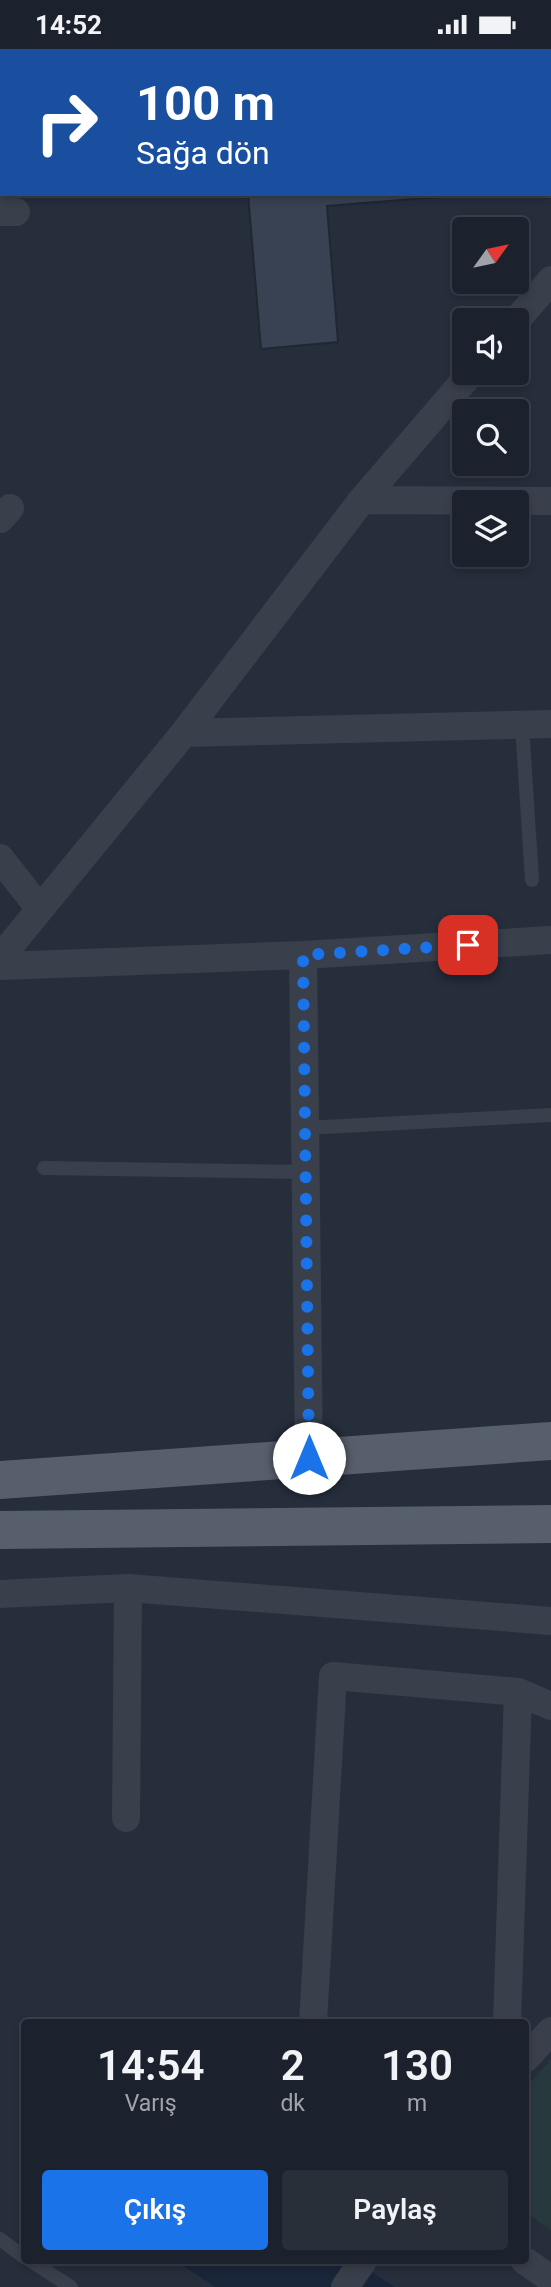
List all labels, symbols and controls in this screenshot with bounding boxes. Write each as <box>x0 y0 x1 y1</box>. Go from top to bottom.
text: 14:52 <box>35 10 102 40</box>
text: 100 m <box>136 75 275 132</box>
icon: right <box>21 77 112 168</box>
text: Sağa dön <box>136 134 270 172</box>
north arrow <box>452 217 528 294</box>
map controls <box>452 217 529 567</box>
button: sound <box>452 308 529 385</box>
button: search <box>452 399 529 476</box>
button: layers <box>452 490 529 567</box>
pin <box>438 915 498 975</box>
icon: arrive <box>449 926 487 964</box>
position arrow <box>272 1421 346 1495</box>
text: 14:54 <box>97 2041 204 2090</box>
text: 2 <box>281 2041 305 2090</box>
text: 130 <box>381 2041 453 2090</box>
text: Varış <box>125 2090 177 2117</box>
text: dk <box>280 2090 305 2117</box>
text: m <box>407 2090 427 2117</box>
button: Çıkış <box>42 2170 268 2250</box>
button: Paylaş <box>282 2170 508 2250</box>

